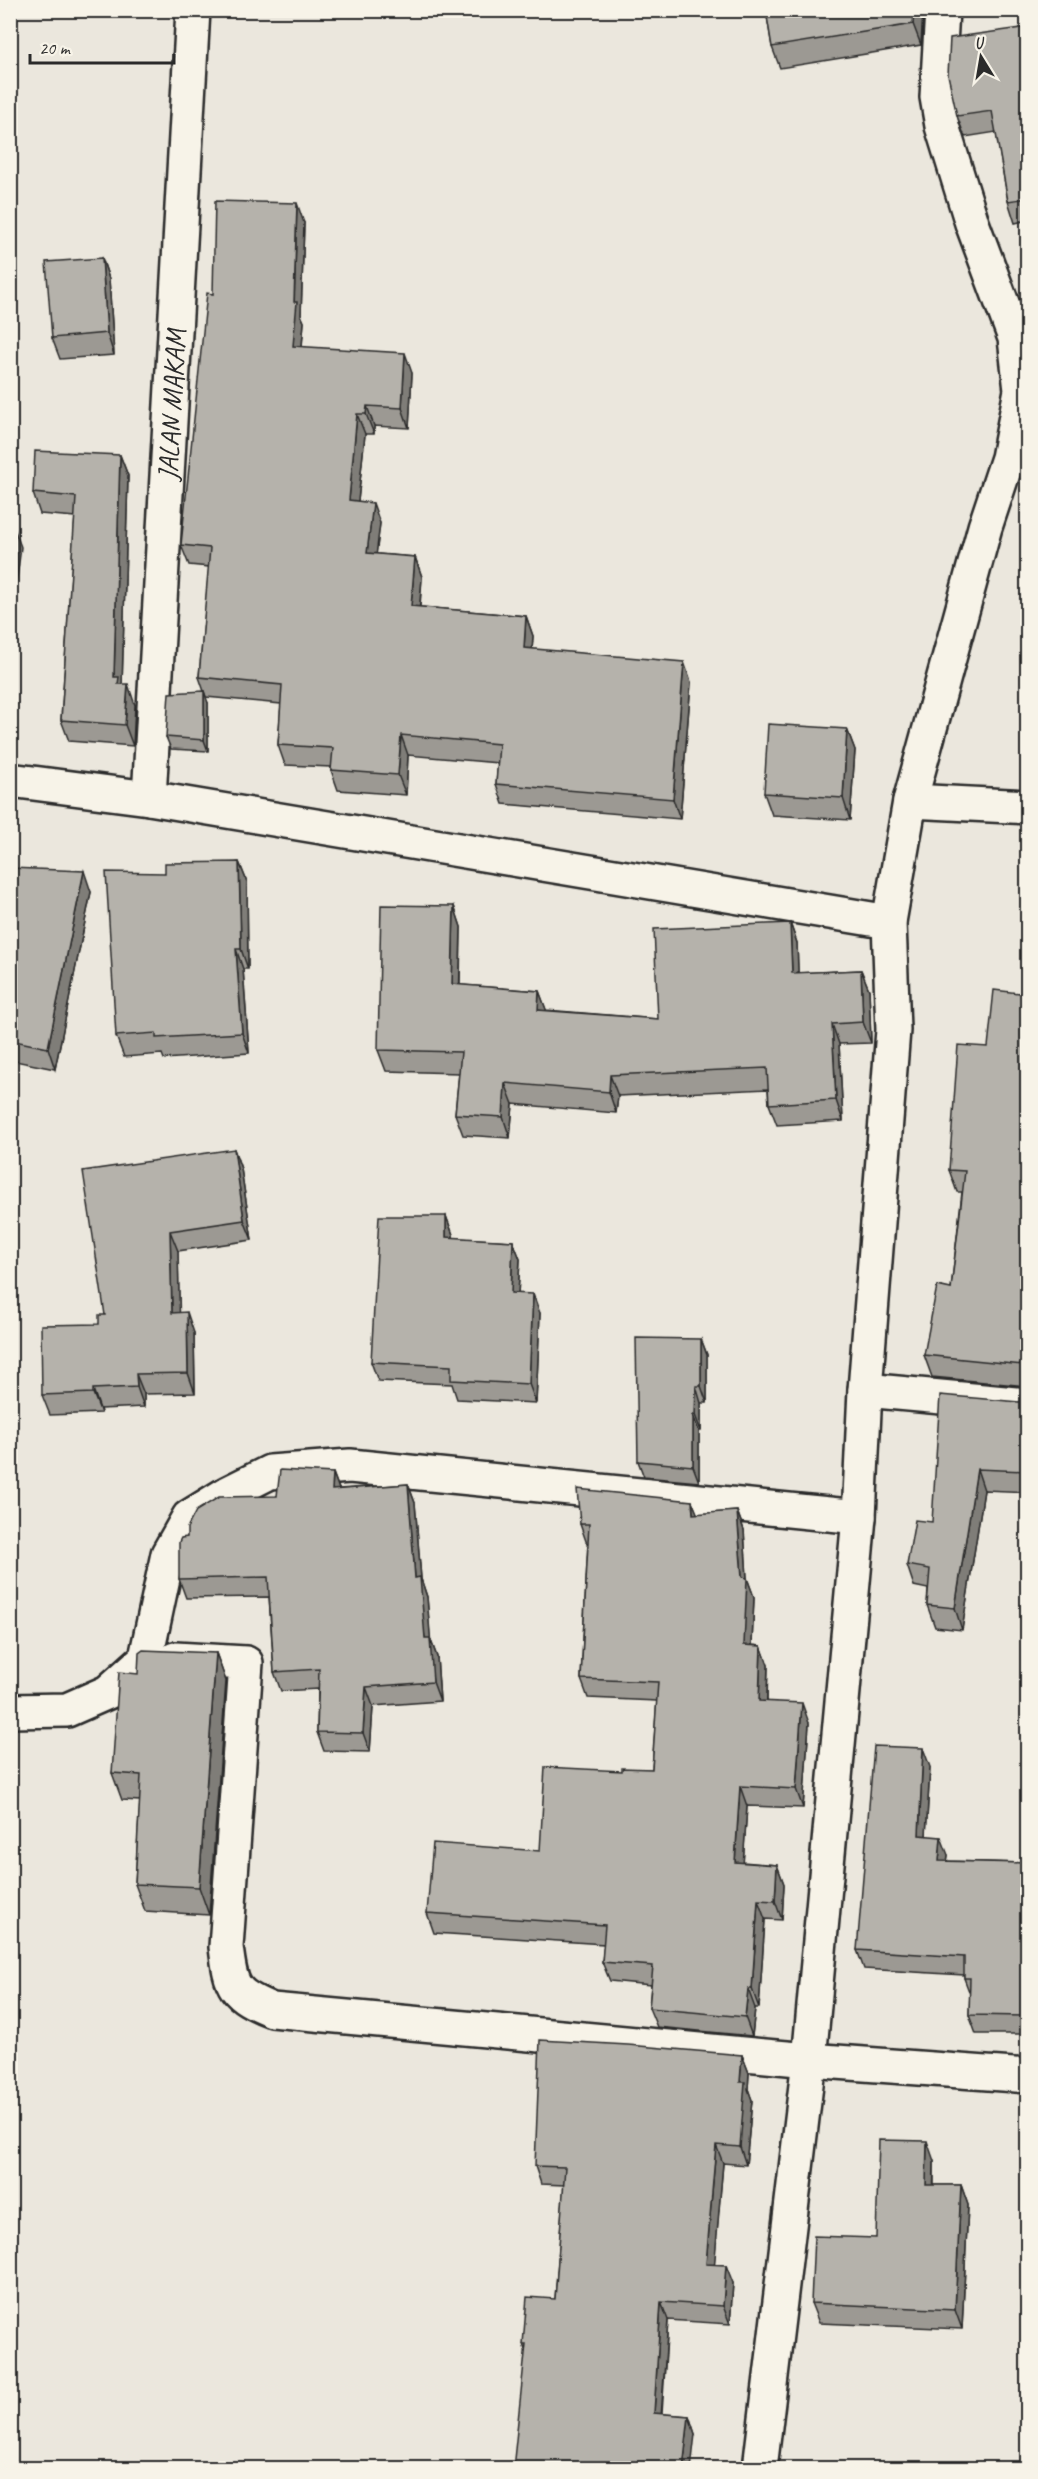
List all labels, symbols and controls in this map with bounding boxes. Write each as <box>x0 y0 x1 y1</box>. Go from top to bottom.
scale bar <box>30 27 174 65</box>
north arrow <box>951 27 1011 87</box>
text: U <box>973 32 987 54</box>
text: 20 m <box>39 37 72 59</box>
street label: JALAN MAKAM <box>149 326 193 483</box>

